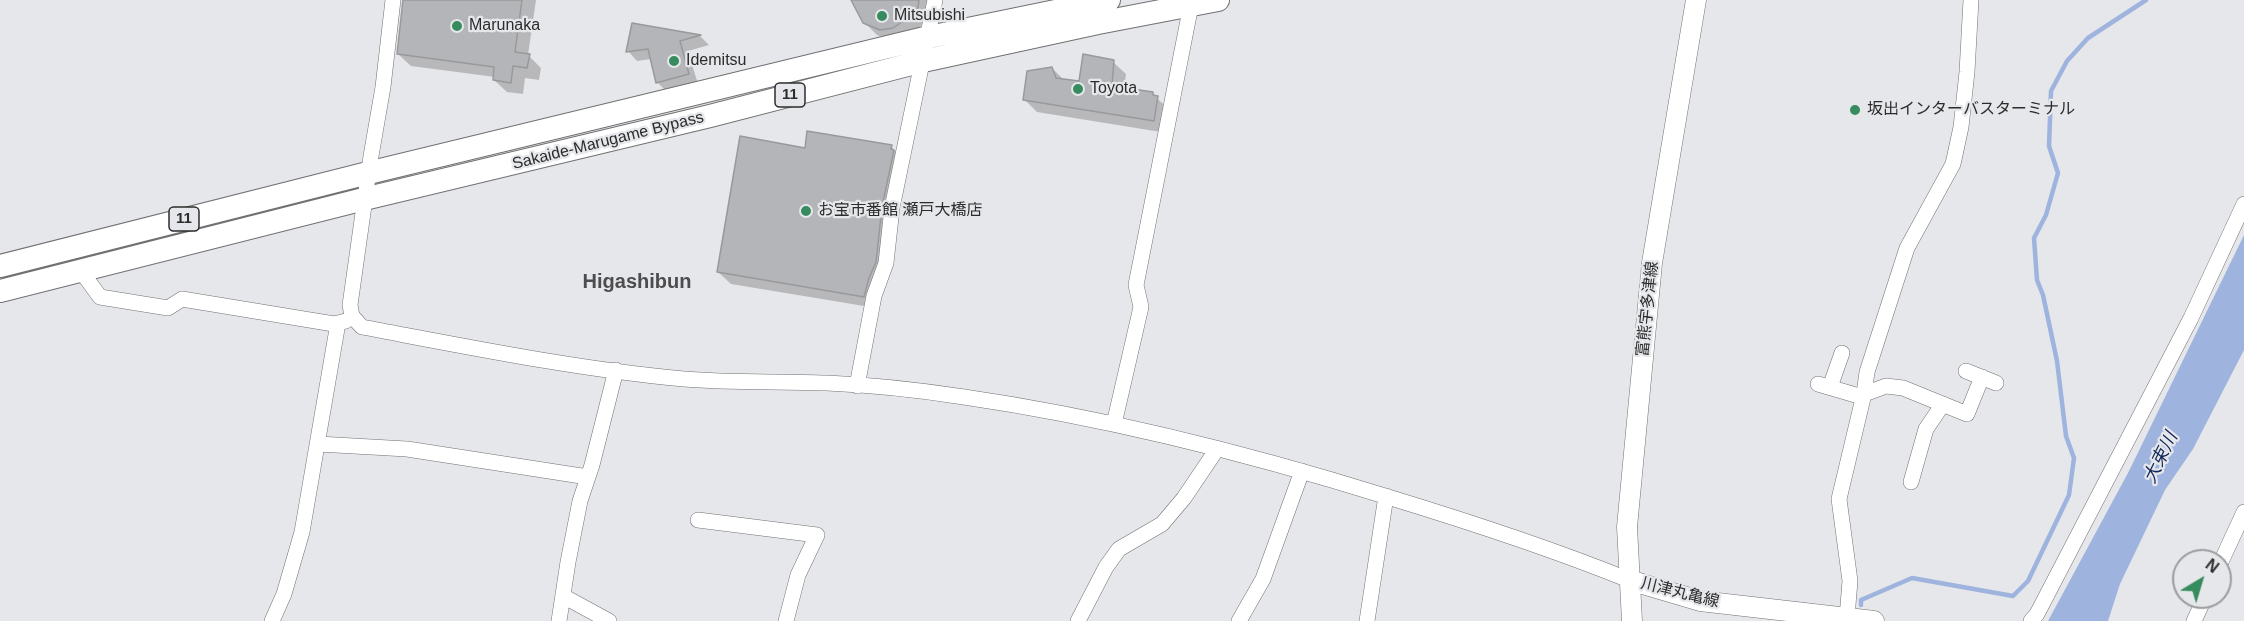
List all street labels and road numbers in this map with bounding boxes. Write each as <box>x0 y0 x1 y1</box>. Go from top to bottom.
road number: 11 <box>775 83 805 107</box>
street label: Sakaide-Marugame Bypass <box>510 108 706 174</box>
road number: 11 <box>169 207 199 231</box>
street label: 富熊宇多津線 <box>1633 260 1663 358</box>
street label: 川津丸亀線 <box>1639 574 1721 612</box>

